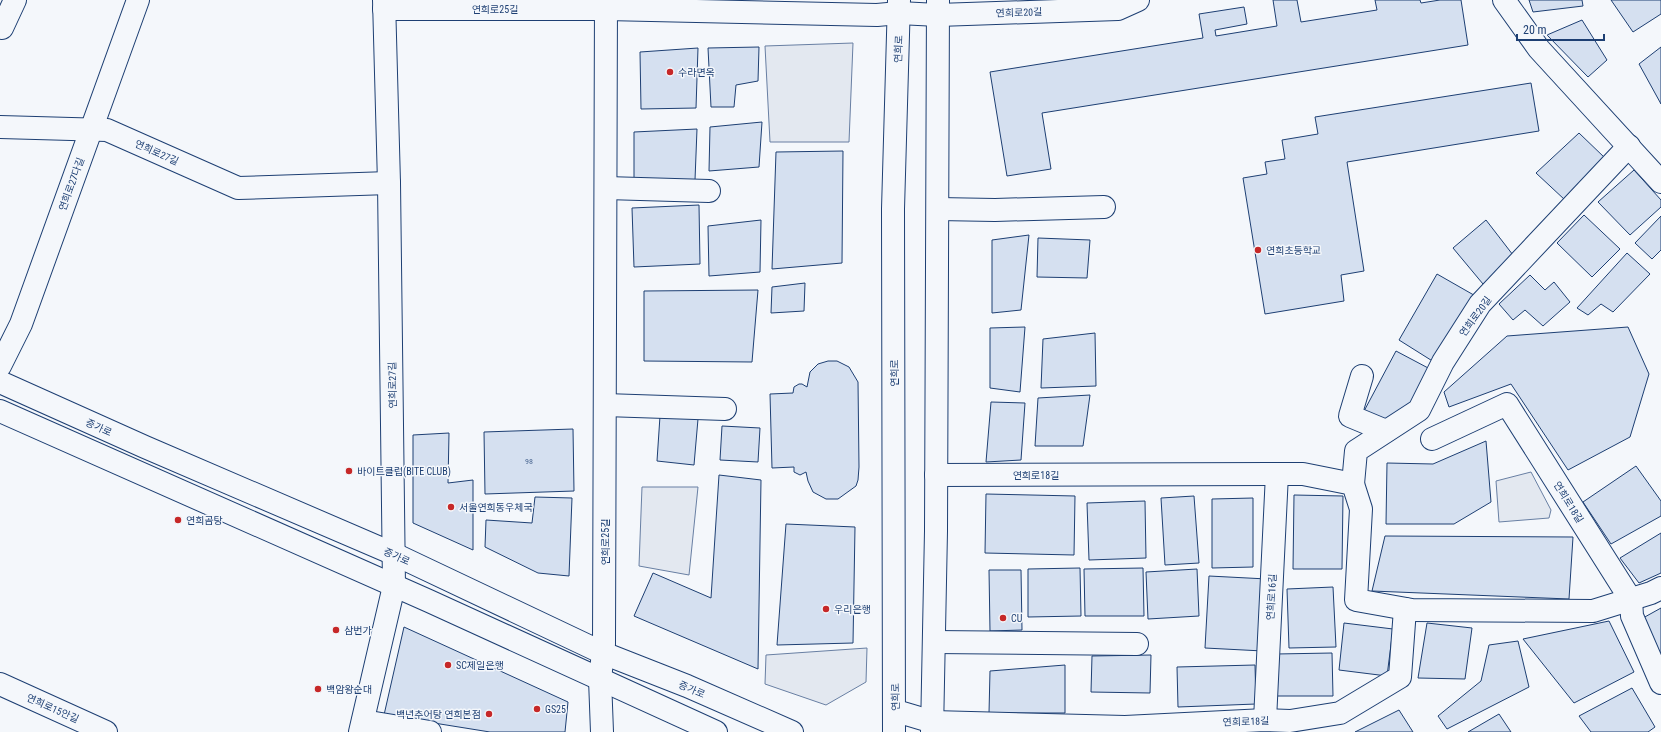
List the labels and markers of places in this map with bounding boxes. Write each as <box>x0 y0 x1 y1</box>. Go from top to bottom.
marker: 수라면옥 <box>665 67 675 77</box>
place label: 수라면옥 <box>678 67 715 78</box>
marker: 연희초등학교 <box>1253 245 1263 255</box>
place label: 연희초등학교 <box>1266 245 1321 256</box>
marker: 바이트클럽(BITE CLUB) <box>344 466 354 476</box>
place label: 바이트클럽(BITE CLUB) <box>357 466 451 478</box>
marker: 서울연희동우체국 <box>446 502 456 512</box>
place label: 서울연희동우체국 <box>459 502 533 513</box>
marker: 연희곰탕 <box>173 515 183 525</box>
place label: 연희곰탕 <box>186 515 223 526</box>
marker: 우리은행 <box>821 604 831 614</box>
place label: 우리은행 <box>834 604 871 615</box>
marker: CU <box>998 613 1008 623</box>
place label: CU <box>1011 613 1023 624</box>
marker: 삼번가 <box>331 625 341 635</box>
place label: 삼번가 <box>344 625 372 636</box>
marker: SC제일은행 <box>443 660 453 670</box>
place label: SC제일은행 <box>456 660 504 671</box>
marker: 백암왕순대 <box>313 684 323 694</box>
place label: 백암왕순대 <box>326 684 372 695</box>
marker: GS25 <box>532 704 542 714</box>
place label: GS25 <box>545 704 566 715</box>
place label: 백년추어탕 연희본점 <box>396 709 481 720</box>
marker: 백년추어탕 연희본점 <box>484 709 494 719</box>

